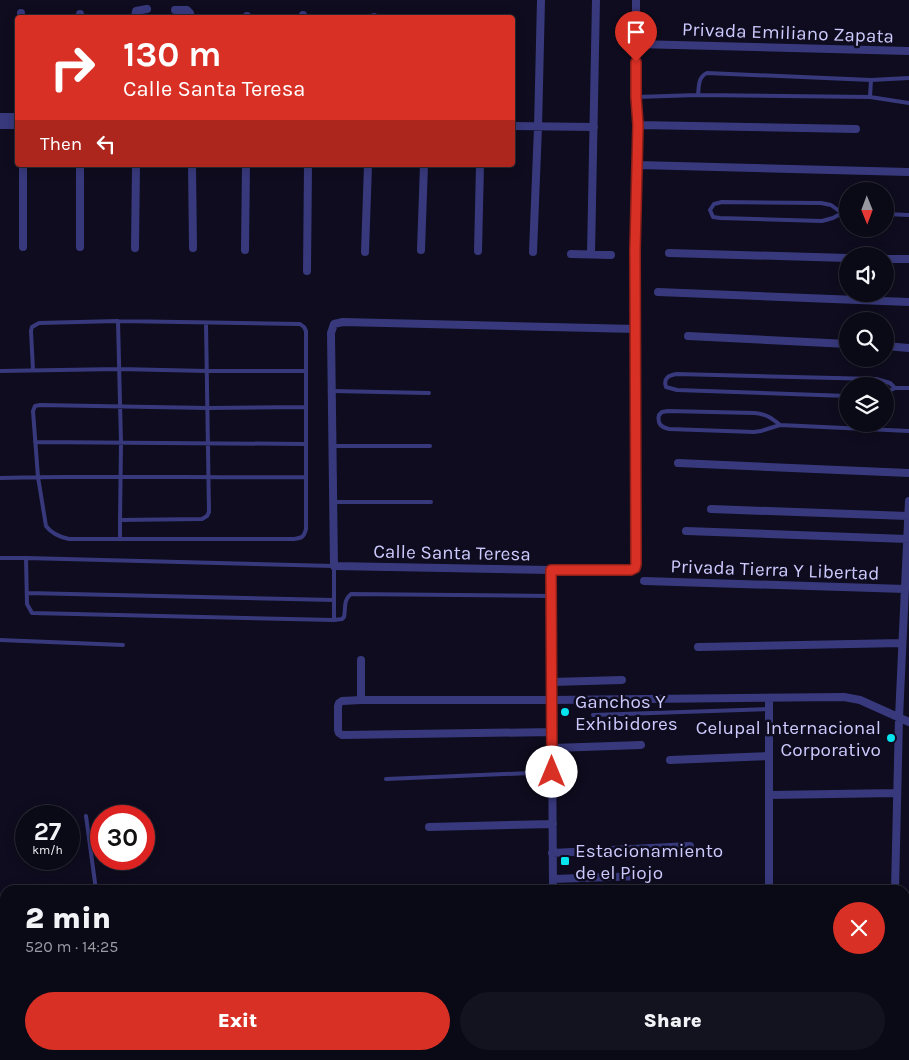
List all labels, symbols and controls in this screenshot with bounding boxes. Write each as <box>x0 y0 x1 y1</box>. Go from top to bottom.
pin <box>615 11 657 62</box>
icon: arrive <box>622 18 650 46</box>
street label: Privada Emiliano Zapata <box>682 18 894 48</box>
text: 130 m <box>123 34 221 75</box>
icon: right <box>40 35 105 100</box>
text: Calle Santa Teresa <box>123 76 305 102</box>
icon: left <box>92 130 120 158</box>
text: Then <box>40 133 82 155</box>
north arrow <box>839 182 894 238</box>
map controls <box>839 182 894 432</box>
button: sound <box>839 247 894 302</box>
button: search <box>839 312 894 367</box>
button: layers <box>839 377 894 432</box>
street label: Calle Santa Teresa <box>373 541 531 565</box>
street label: Privada Tierra Y Libertad <box>670 555 880 585</box>
place label: Ganchos Y Exhibidores <box>575 691 678 735</box>
marker: Ganchos Y Exhibidores <box>559 706 571 718</box>
place label: Celupal Internacional Corporativo <box>696 717 881 761</box>
marker: Celupal Internacional Corporativo <box>885 732 897 744</box>
position arrow <box>525 745 577 797</box>
speed limit sign: 30 <box>90 805 155 870</box>
text: 27 <box>34 817 61 846</box>
place label: Estacionamiento de el Piojo <box>575 840 723 884</box>
text: km/h <box>32 843 63 857</box>
marker: Estacionamiento de el Piojo <box>559 855 571 867</box>
text: 2 min <box>25 900 111 936</box>
button: close <box>833 902 885 954</box>
text: 520 m · 14:25 <box>25 937 118 956</box>
button: Exit <box>25 992 450 1050</box>
button: Share <box>460 992 885 1050</box>

